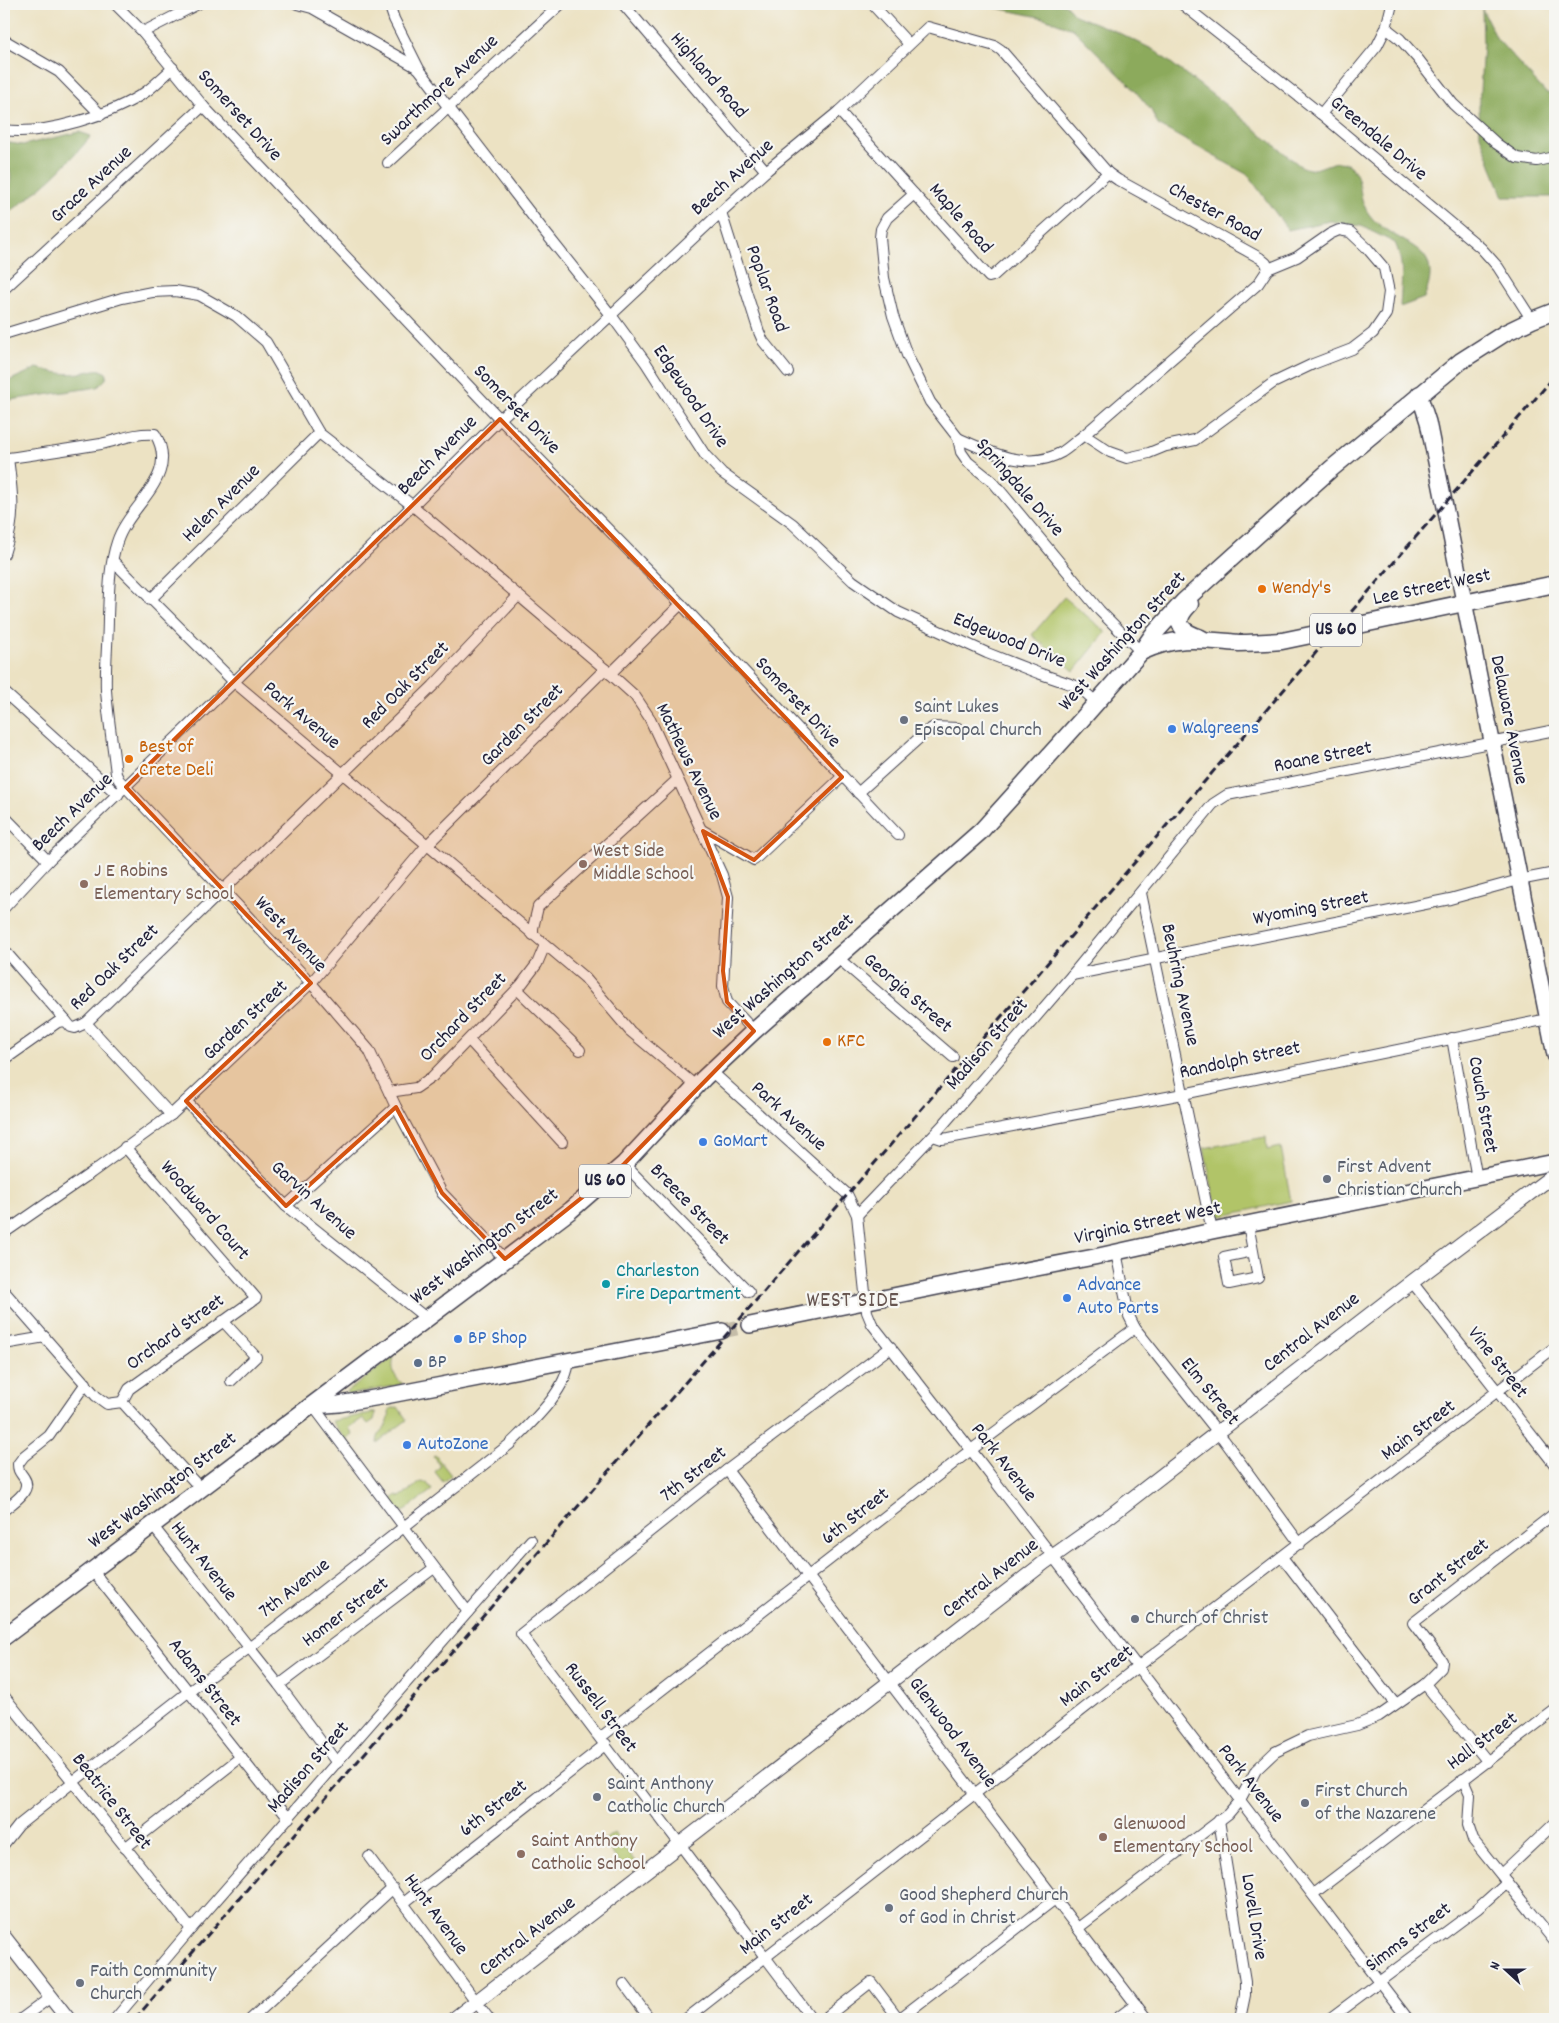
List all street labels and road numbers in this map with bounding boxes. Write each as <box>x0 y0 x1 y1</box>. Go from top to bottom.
street label: Highland Road <box>662 27 754 125</box>
street label: Swarthmore Avenue <box>374 28 506 153</box>
street label: Somerset Drive <box>190 64 288 168</box>
street label: Greendale Drive <box>1323 90 1433 188</box>
street label: Beech Avenue <box>685 133 781 223</box>
street label: Grace Avenue <box>45 139 139 230</box>
street label: Chester Road <box>1163 176 1265 250</box>
street label: Maple Road <box>921 177 999 261</box>
street label: Poplar Road <box>737 242 795 336</box>
street label: Edgewood Drive <box>645 340 735 454</box>
street label: Somerset Drive <box>466 359 566 461</box>
street label: Beech Avenue <box>391 409 485 503</box>
street label: Springdale Drive <box>968 433 1070 544</box>
street label: Helen Avenue <box>176 458 268 550</box>
street label: Lee Street West <box>1371 562 1493 614</box>
street label: West Washington Street <box>1053 566 1193 718</box>
street label: Edgewood Drive <box>948 606 1070 676</box>
road number: US 60 <box>1310 614 1362 646</box>
street label: Red Oak Street <box>356 636 456 736</box>
street label: Somerset Drive <box>747 651 847 755</box>
street label: Delaware Avenue <box>1482 653 1534 787</box>
street label: Park Avenue <box>256 675 346 757</box>
street label: Garden Street <box>475 678 571 774</box>
street label: Mathews Avenue <box>648 699 729 825</box>
street label: Roane Street <box>1272 735 1374 781</box>
street label: Beech Avenue <box>26 767 120 859</box>
street label: Wyoming Street <box>1251 884 1371 934</box>
street label: West Avenue <box>247 891 333 980</box>
street label: West Washington Street <box>707 908 861 1046</box>
street label: Red Oak Street <box>64 918 166 1018</box>
street label: Beuhring Avenue <box>1152 921 1206 1049</box>
street label: Georgia Street <box>856 947 958 1041</box>
street label: Orchard Street <box>414 967 514 1069</box>
street label: Garden Street <box>197 974 295 1068</box>
street label: Madison Street <box>940 993 1036 1097</box>
street label: Randolph Street <box>1177 1035 1303 1087</box>
street label: Couch Street <box>1460 1054 1504 1156</box>
street label: Park Avenue <box>744 1075 832 1159</box>
street label: Woodward Court <box>153 1155 255 1267</box>
street label: Garvin Avenue <box>264 1155 362 1247</box>
street label: Breece Street <box>643 1158 735 1252</box>
road number: US 60 <box>579 1164 631 1198</box>
street label: West Washington Street <box>405 1182 565 1312</box>
street label: Virginia Street West <box>1072 1195 1224 1253</box>
street label: Central Avenue <box>1258 1286 1367 1380</box>
street label: Orchard Street <box>121 1288 231 1378</box>
street label: Vine Street <box>1460 1321 1534 1405</box>
street label: Elm Street <box>1173 1352 1245 1432</box>
street label: Main Street <box>1376 1394 1462 1468</box>
street label: Park Avenue <box>963 1418 1043 1509</box>
street label: West Washington Street <box>83 1426 243 1556</box>
street label: 7th Street <box>655 1440 733 1510</box>
street label: 6th Street <box>816 1481 896 1553</box>
street label: Hunt Avenue <box>163 1516 243 1608</box>
street label: Central Avenue <box>937 1532 1046 1626</box>
street label: Grant Street <box>1402 1532 1496 1614</box>
street label: 7th Avenue <box>253 1552 337 1626</box>
street label: Homer Street <box>297 1571 395 1655</box>
street label: Adams Street <box>161 1633 247 1733</box>
street label: Main Street <box>1054 1639 1140 1715</box>
street label: Russell Street <box>557 1657 643 1759</box>
street label: Glenwood Avenue <box>901 1672 1003 1794</box>
street label: Hall Street <box>1442 1706 1524 1778</box>
street label: Madison Street <box>261 1716 357 1820</box>
street label: Park Avenue <box>1210 1739 1290 1830</box>
street label: Beatrice Street <box>64 1748 158 1856</box>
street label: 6th Street <box>454 1773 534 1845</box>
street label: Hunt Avenue <box>396 1868 474 1962</box>
street label: Lovell Drive <box>1232 1872 1274 1962</box>
street label: Main Street <box>734 1887 820 1963</box>
street label: Central Avenue <box>474 1890 583 1984</box>
street label: Simms Street <box>1360 1896 1458 1980</box>

